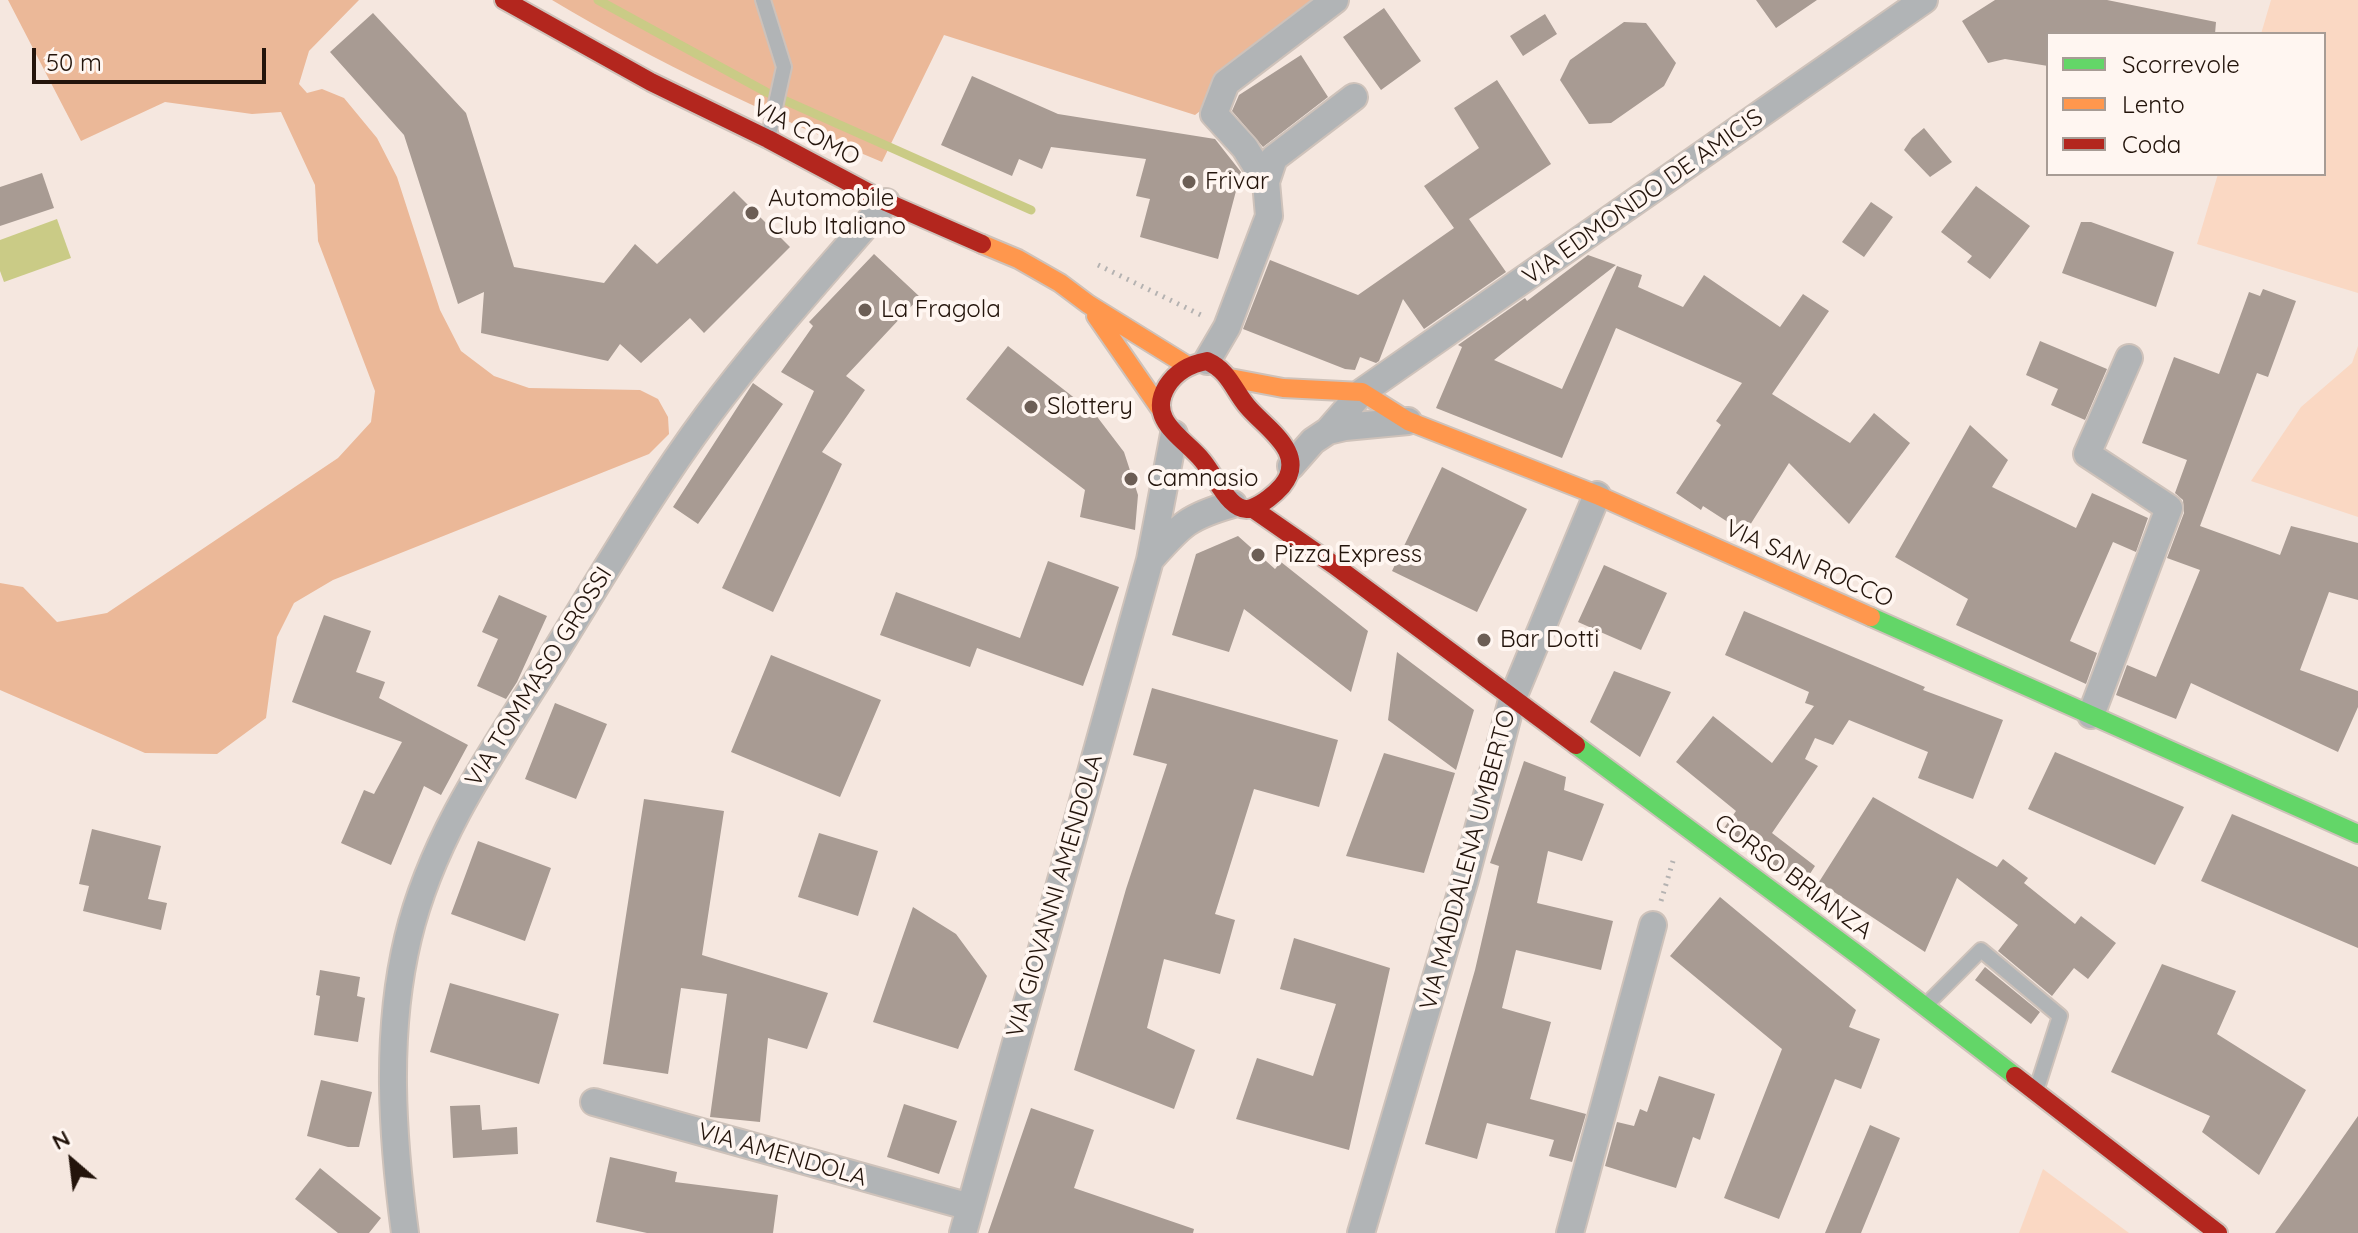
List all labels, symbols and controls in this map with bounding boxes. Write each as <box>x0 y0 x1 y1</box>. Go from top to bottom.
scale bar <box>36 32 270 82</box>
legend <box>2046 32 2326 176</box>
text: 50 m <box>46 47 102 77</box>
text: Scorrevole <box>2122 49 2240 79</box>
text: Lento <box>2122 89 2185 119</box>
street label: VIA COMO <box>748 94 864 172</box>
street label: VIA EDMONDO DE AMICIS <box>1517 103 1769 291</box>
text: Coda <box>2122 129 2181 159</box>
place label: Frivar <box>1205 168 1269 196</box>
marker: Frivar <box>1180 173 1198 191</box>
place label: Automobile Club Italiano <box>768 185 906 241</box>
marker: Automobile Club Italiano <box>743 204 761 222</box>
place label: La Fragola <box>881 296 1001 324</box>
marker: La Fragola <box>856 301 874 319</box>
place label: Slottery <box>1047 393 1133 421</box>
marker: Slottery <box>1022 398 1040 416</box>
place label: Camnasio <box>1147 465 1258 493</box>
marker: Camnasio <box>1122 470 1140 488</box>
street label: VIA SAN ROCCO <box>1720 514 1898 614</box>
place label: Pizza Express <box>1274 541 1422 569</box>
marker: Pizza Express <box>1249 546 1267 564</box>
street label: VIA TOMMASO GROSSI <box>459 562 619 792</box>
place label: Bar Dotti <box>1500 626 1599 654</box>
marker: Bar Dotti <box>1475 631 1493 649</box>
street label: VIA MADDALENA UMBERTO <box>1414 707 1522 1013</box>
street label: VIA GIOVANNI AMENDOLA <box>1001 751 1109 1041</box>
street label: CORSO BRIANZA <box>1708 808 1878 946</box>
street label: VIA AMENDOLA <box>694 1117 870 1193</box>
north arrow <box>32 1121 112 1201</box>
text: N <box>47 1124 74 1156</box>

